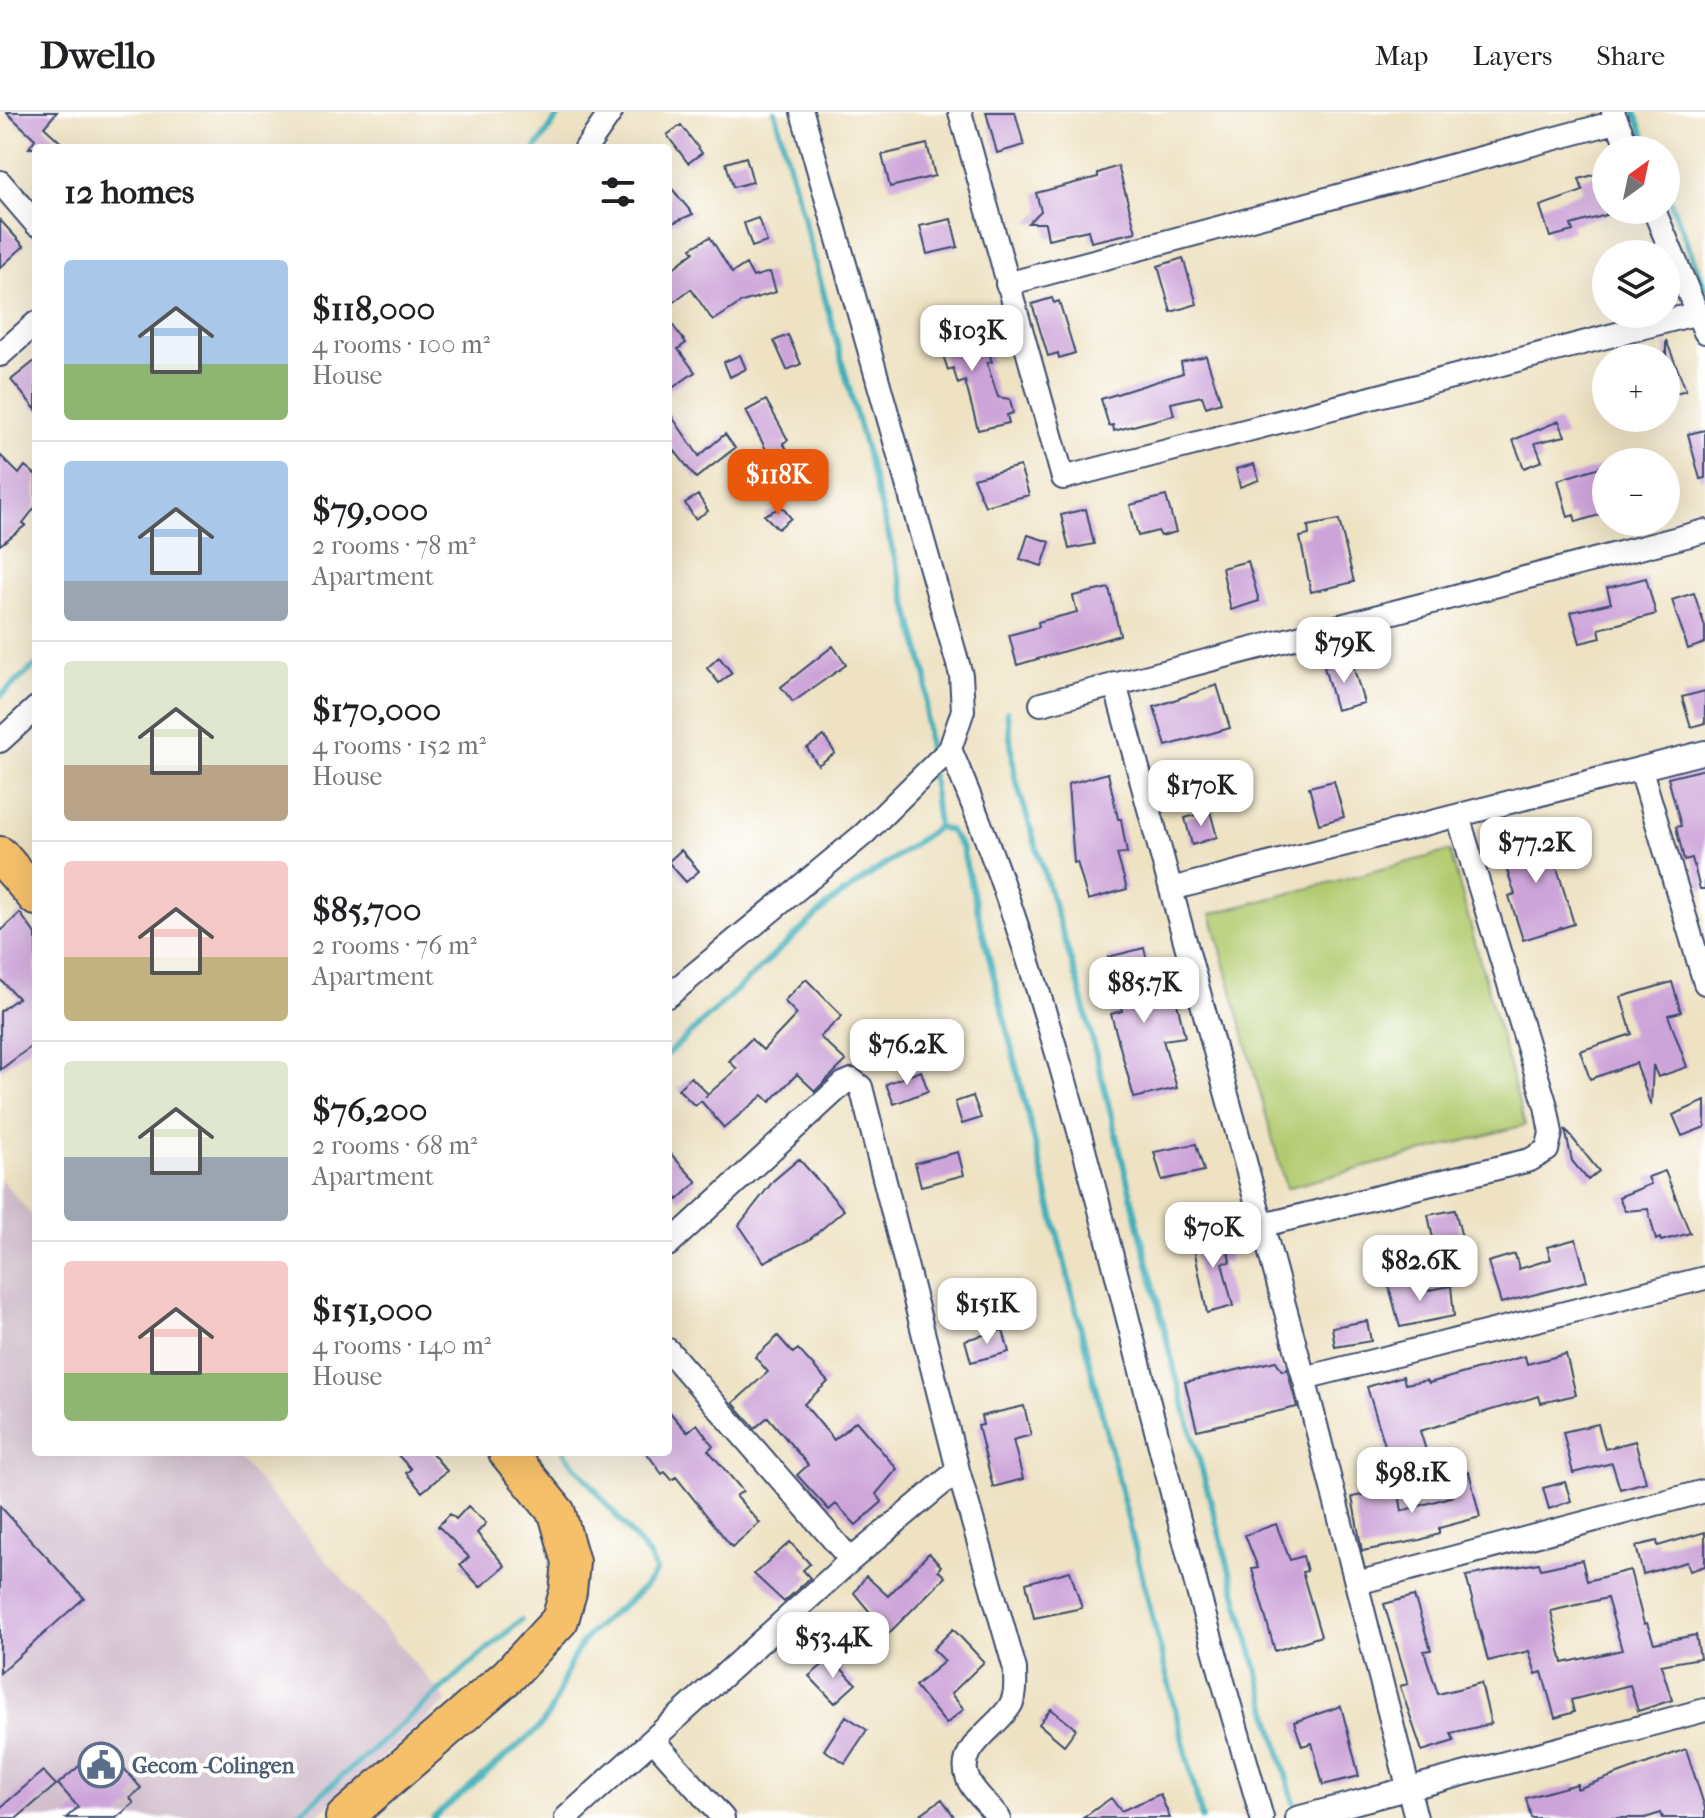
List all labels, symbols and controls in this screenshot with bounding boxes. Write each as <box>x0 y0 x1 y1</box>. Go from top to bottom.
text: Dwello <box>40 33 155 78</box>
text: Map <box>1375 39 1428 72</box>
text: Layers <box>1472 39 1552 72</box>
text: Share <box>1596 39 1665 72</box>
north arrow <box>1592 136 1680 224</box>
map controls <box>1592 136 1680 536</box>
icon: filters <box>596 170 640 214</box>
text: 12 homes <box>64 172 194 212</box>
button: layers <box>1592 240 1680 328</box>
text: $118,000 <box>312 289 435 329</box>
icon: home <box>128 292 224 388</box>
pin: $103K <box>916 305 1028 373</box>
text: $103K <box>938 315 1006 346</box>
text: 4 rooms · 100 m² <box>312 329 490 360</box>
button: + <box>1592 344 1680 432</box>
text: House <box>312 360 382 391</box>
button: − <box>1592 448 1680 536</box>
pin: $118K <box>722 449 834 517</box>
text: $118K <box>746 459 810 490</box>
text: $79,000 <box>312 490 428 530</box>
icon: home <box>128 493 224 589</box>
text: 2 rooms · 78 m² <box>312 530 476 561</box>
text: Apartment <box>312 561 434 592</box>
pin: $79K <box>1297 617 1391 685</box>
text: $79K <box>1314 627 1374 658</box>
text: $170,000 <box>312 690 441 730</box>
icon: home <box>128 693 224 789</box>
text: 4 rooms · 152 m² <box>312 730 486 761</box>
pin: $170K <box>1145 760 1257 828</box>
text: House <box>312 761 382 792</box>
text: $170K <box>1166 770 1236 801</box>
pin: $77.2K <box>1471 817 1601 885</box>
text: $77.2K <box>1498 827 1574 858</box>
text: $85,700 <box>312 890 421 930</box>
icon: home <box>128 893 224 989</box>
text: 2 rooms · 76 m² <box>312 930 477 961</box>
pin: $85.7K <box>1079 957 1209 1025</box>
text: Apartment <box>312 961 434 992</box>
text: $85.7K <box>1107 967 1181 998</box>
pin: $76.2K <box>842 1019 972 1087</box>
text: $76.2K <box>868 1029 946 1060</box>
text: $76,200 <box>312 1090 428 1130</box>
icon: home <box>128 1093 224 1189</box>
text: 2 rooms · 68 m² <box>312 1130 477 1161</box>
text: Apartment <box>312 1161 434 1192</box>
pin: $70K <box>1166 1202 1260 1270</box>
text: $70K <box>1183 1212 1243 1243</box>
pin: $82.6K <box>1355 1235 1485 1303</box>
text: $82.6K <box>1381 1245 1459 1276</box>
pin: $151K <box>931 1278 1043 1346</box>
text: $151K <box>956 1288 1018 1319</box>
text: $151,000 <box>312 1290 433 1330</box>
icon: home <box>128 1293 224 1389</box>
text: 4 rooms · 140 m² <box>312 1330 491 1361</box>
text: House <box>312 1361 382 1392</box>
pin: $98.1K <box>1347 1447 1477 1515</box>
text: $98.1K <box>1375 1457 1449 1488</box>
pin: $53.4K <box>768 1612 898 1680</box>
text: $53.4K <box>795 1622 871 1653</box>
public building icon: Gecom -Colingen <box>77 1741 125 1789</box>
place label: Gecom -Colingen <box>132 1753 295 1779</box>

